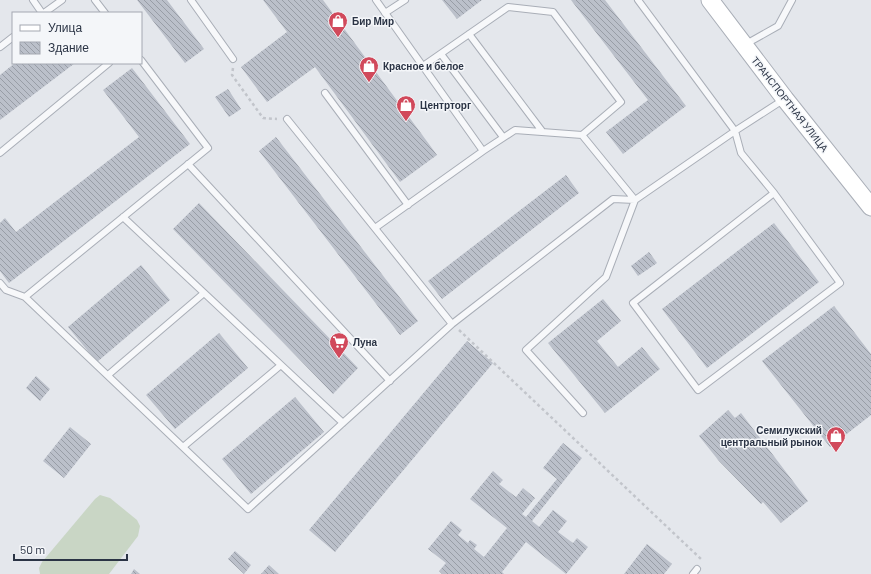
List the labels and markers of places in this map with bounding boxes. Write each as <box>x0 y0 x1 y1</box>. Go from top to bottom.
shop icon: Бир Мир <box>327 10 349 38</box>
place label: Бир Мир <box>352 15 394 27</box>
shop icon: Красное и белое <box>358 55 380 83</box>
place label: Красное и белое <box>383 60 464 72</box>
shop icon: Центрторг <box>395 94 417 122</box>
place label: Центрторг <box>420 99 471 111</box>
supermarket icon: Луна <box>328 331 350 359</box>
place label: Луна <box>353 336 378 348</box>
place label: Семилукский центральный рынок <box>721 424 823 448</box>
shop icon: Семилукский центральный рынок <box>825 425 847 453</box>

